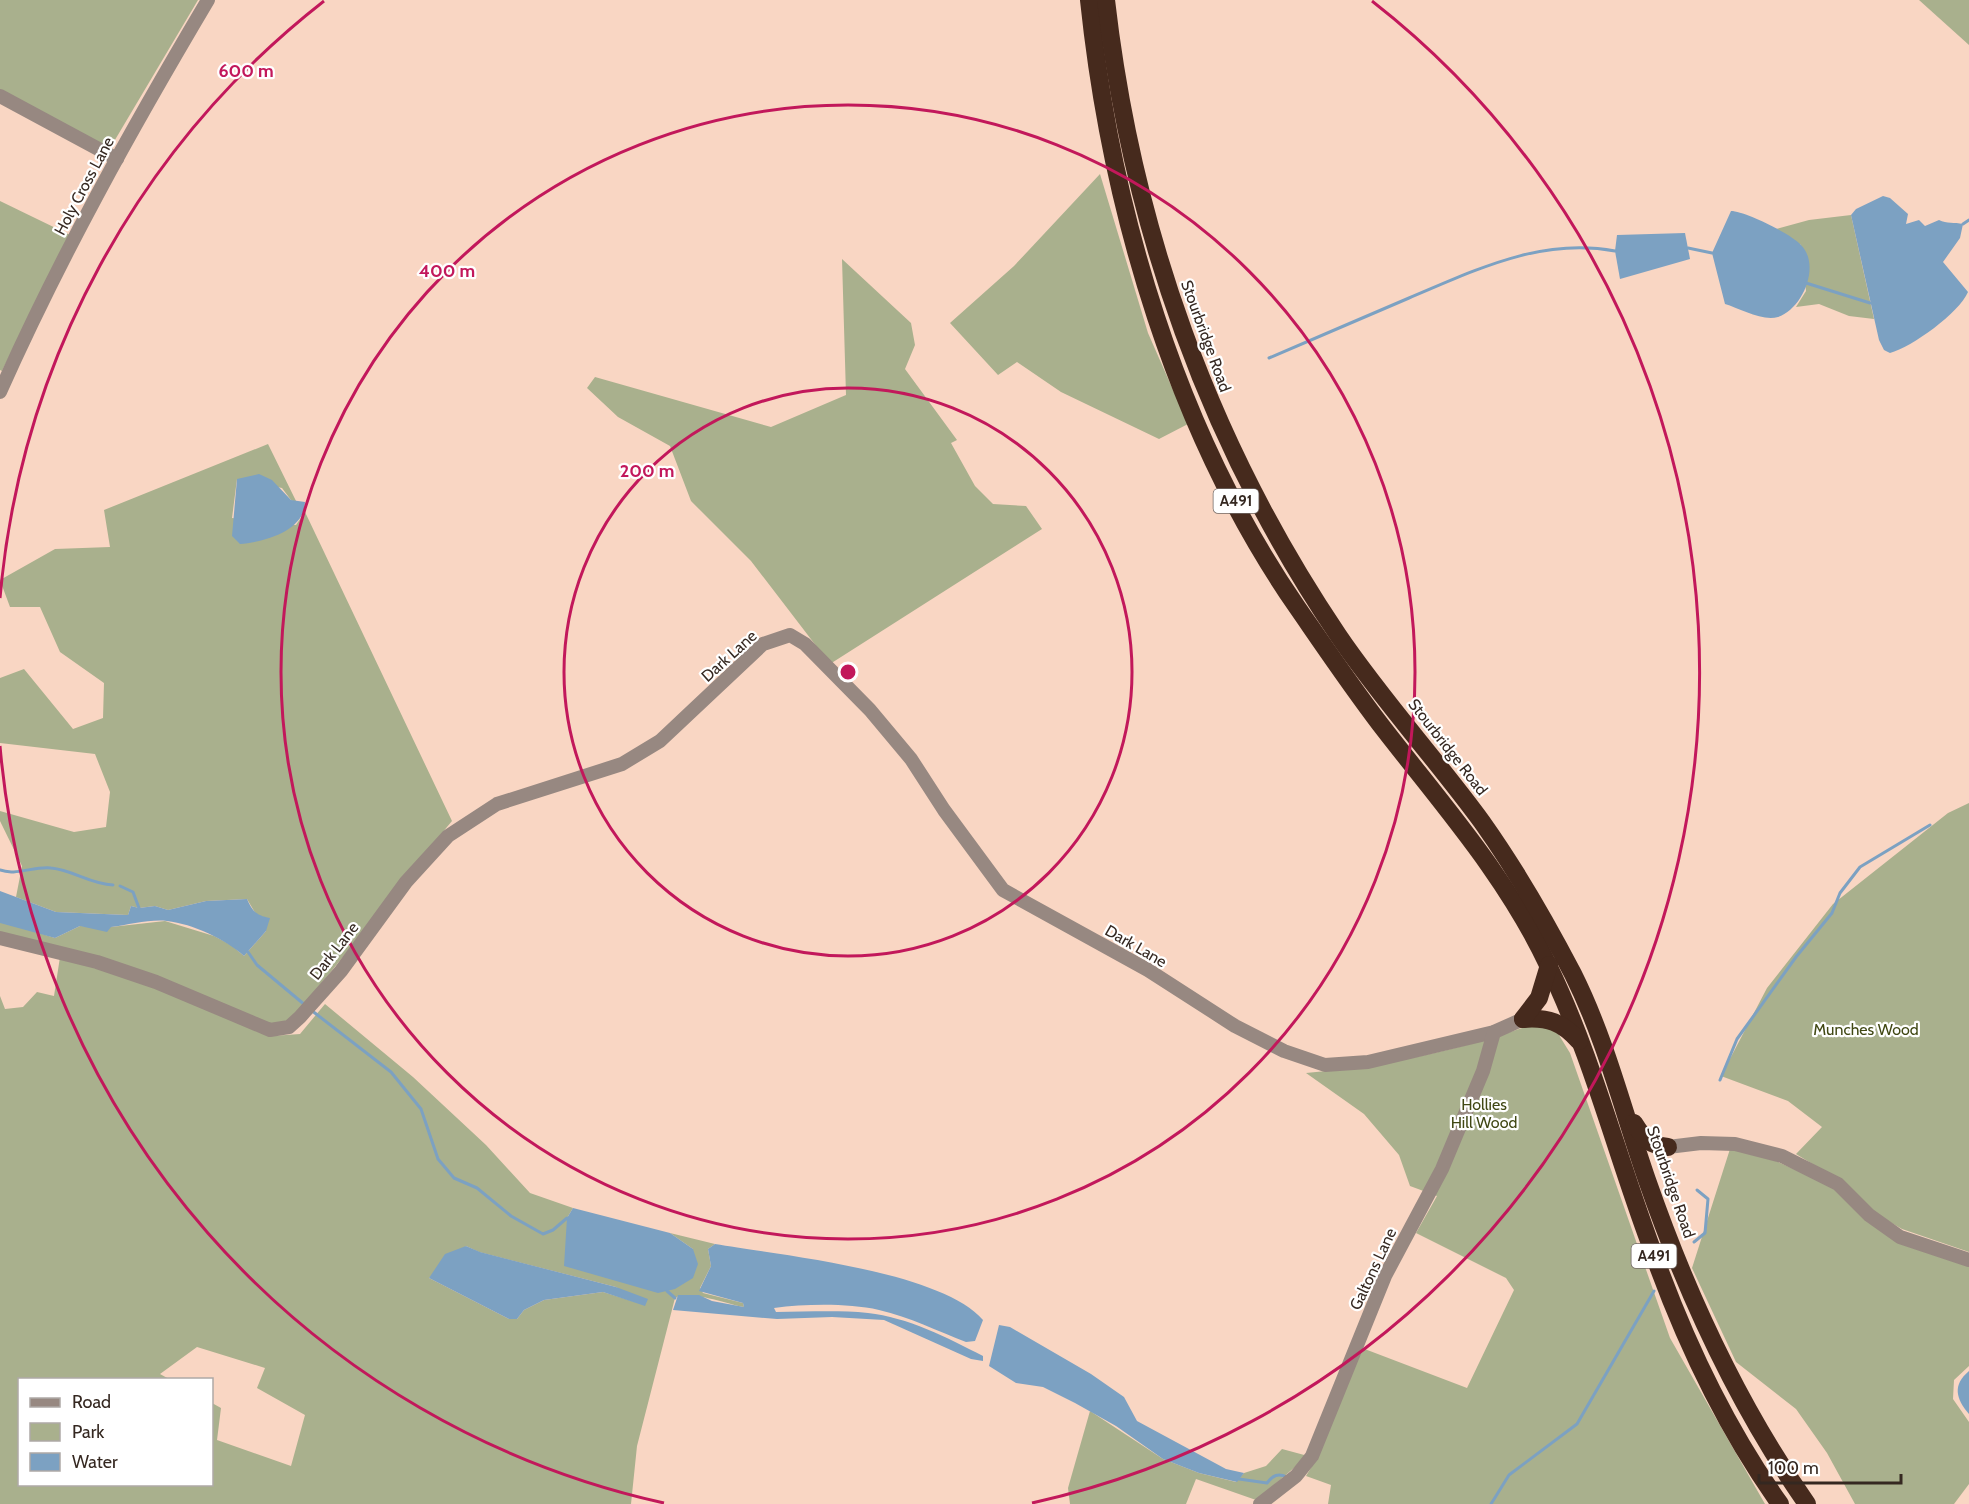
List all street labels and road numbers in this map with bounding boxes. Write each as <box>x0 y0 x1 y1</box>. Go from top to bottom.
street label: Holy Cross Lane <box>50 134 118 238</box>
street label: Stourbridge Road <box>1177 278 1235 394</box>
road number: A491 <box>1214 489 1258 513</box>
street label: Dark Lane <box>697 626 761 686</box>
street label: Stourbridge Road <box>1404 695 1492 799</box>
street label: Dark Lane <box>306 918 362 984</box>
street label: Dark Lane <box>1102 921 1170 971</box>
street label: Stourbridge Road <box>1643 1123 1699 1241</box>
street label: Galtons Lane <box>1346 1225 1400 1313</box>
road number: A491 <box>1632 1244 1676 1268</box>

